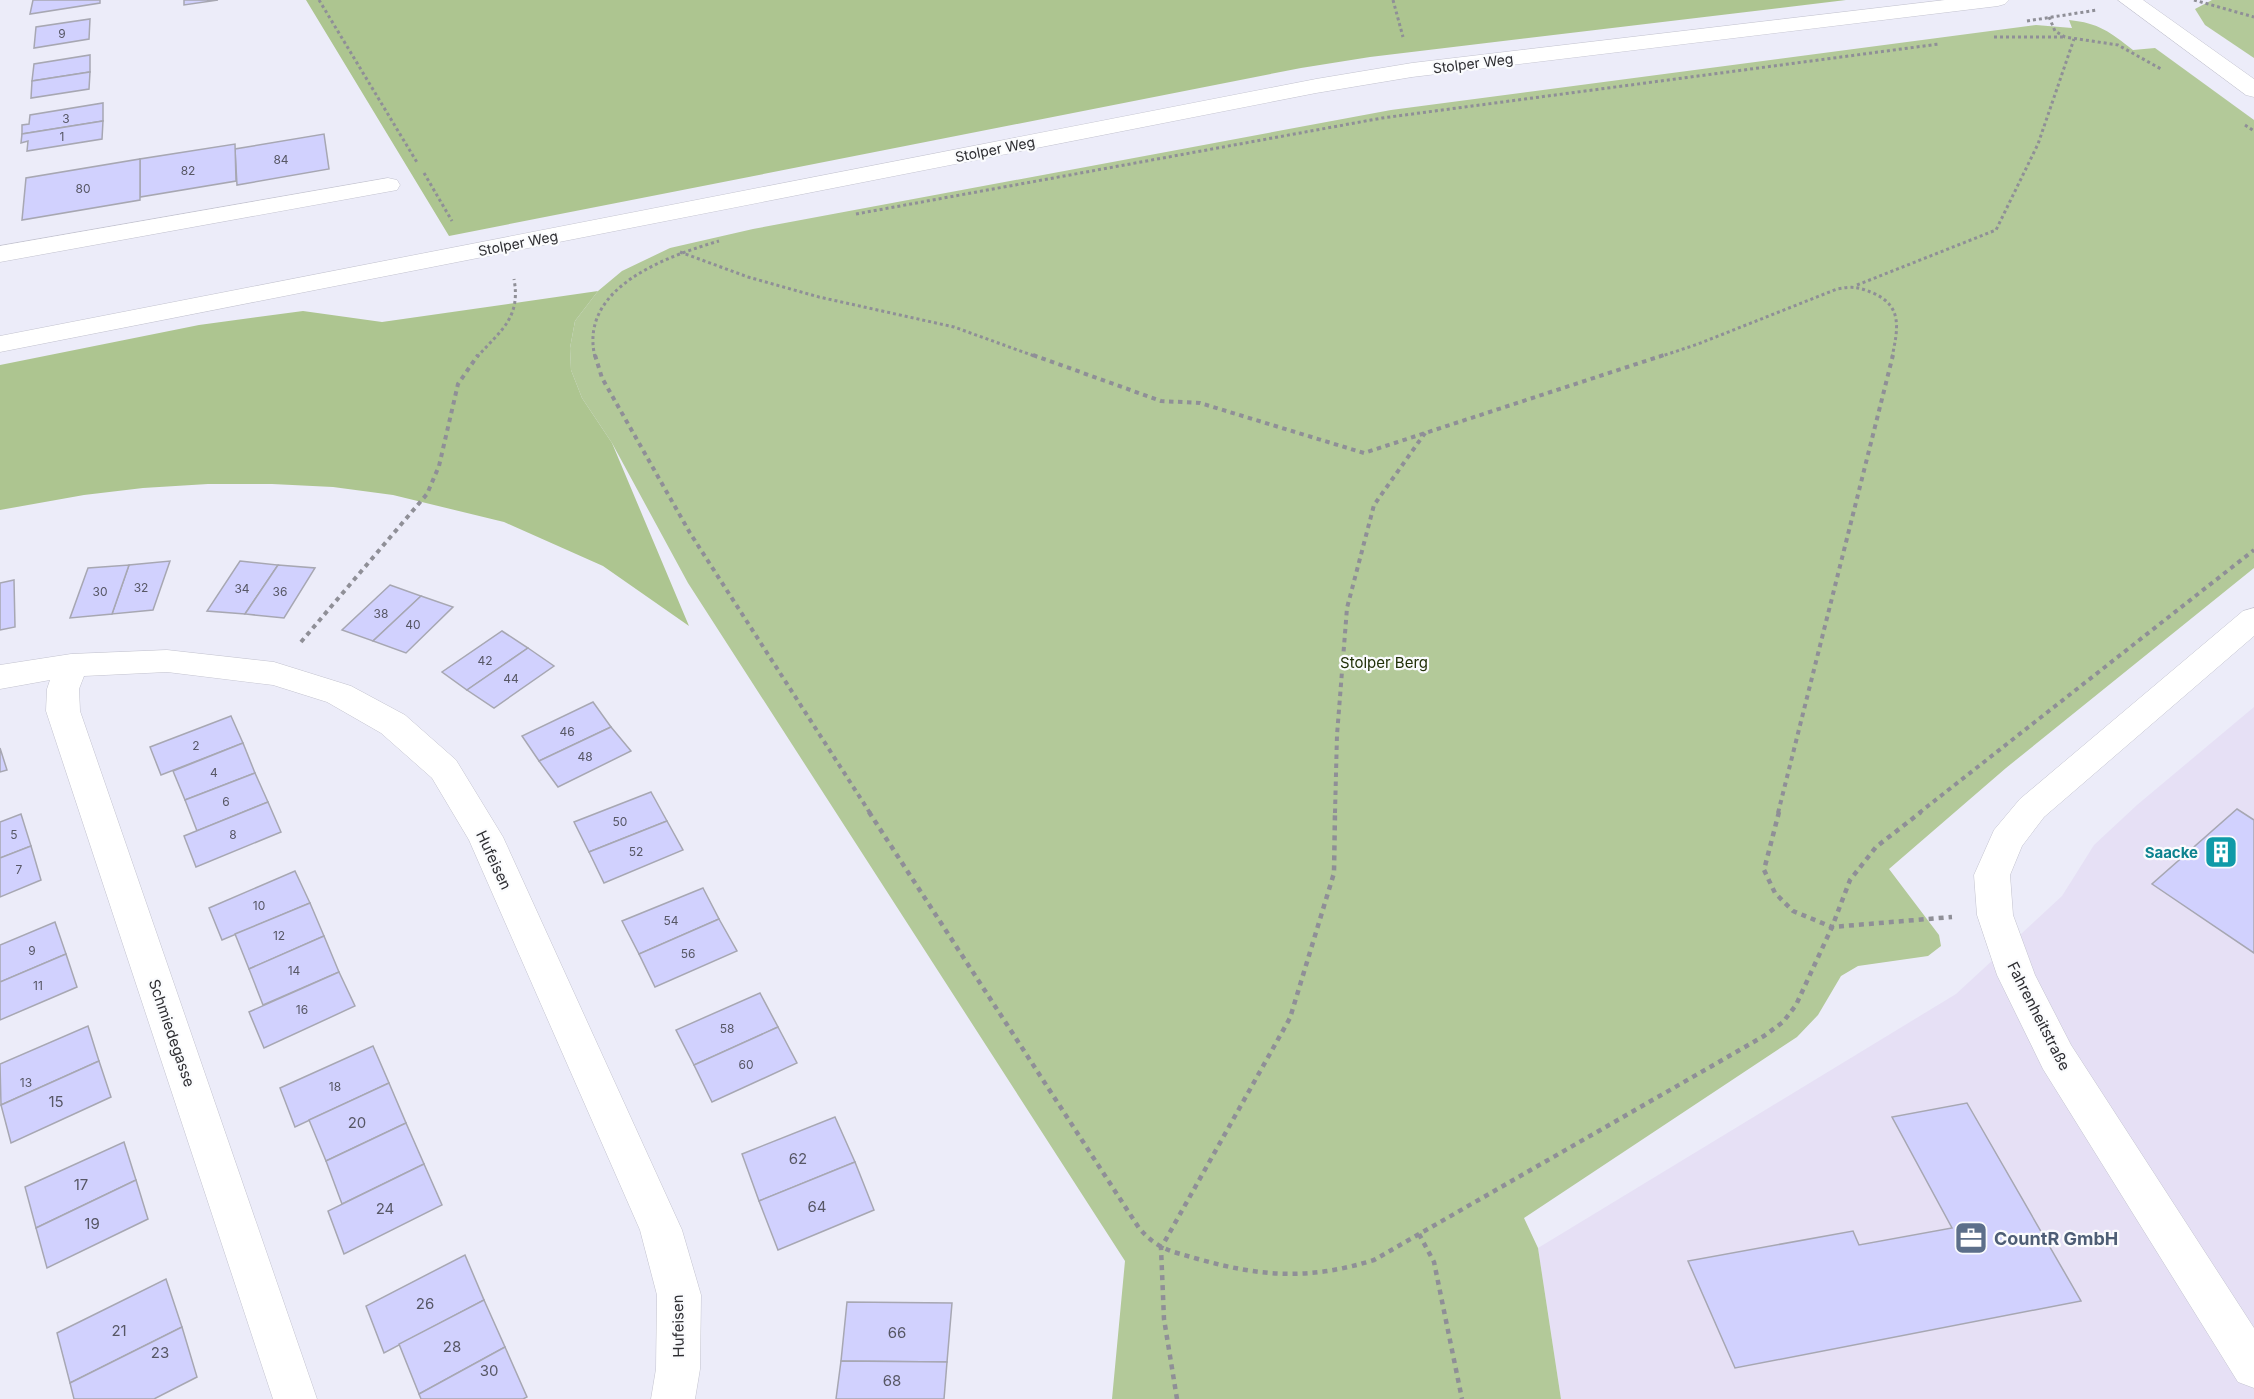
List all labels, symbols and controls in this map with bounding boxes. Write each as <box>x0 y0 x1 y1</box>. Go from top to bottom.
house number: 9 <box>58 26 66 41</box>
street label: Stolper Weg <box>1432 50 1514 76</box>
house number: 3 <box>62 111 70 126</box>
house number: 1 <box>60 129 64 144</box>
street label: Stolper Weg <box>954 133 1036 165</box>
house number: 84 <box>273 152 289 167</box>
house number: 82 <box>181 163 195 178</box>
house number: 80 <box>76 181 91 196</box>
street label: Stolper Weg <box>477 227 559 259</box>
house number: 32 <box>134 580 148 595</box>
house number: 34 <box>234 581 250 596</box>
house number: 30 <box>93 584 107 599</box>
house number: 36 <box>273 584 287 599</box>
house number: 38 <box>374 606 388 621</box>
house number: 40 <box>405 617 421 632</box>
house number: 42 <box>477 653 493 668</box>
park label: Stolper Berg <box>1340 653 1428 672</box>
house number: 44 <box>503 671 519 686</box>
house number: 46 <box>559 724 575 739</box>
house number: 2 <box>192 738 200 753</box>
house number: 48 <box>577 749 593 764</box>
house number: 4 <box>210 765 218 780</box>
house number: 6 <box>222 794 230 809</box>
house number: 50 <box>613 814 627 829</box>
house number: 5 <box>10 827 18 842</box>
house number: 8 <box>229 827 237 842</box>
street label: Hufeisen <box>472 827 516 893</box>
building icon: Saacke <box>2203 834 2239 870</box>
place label: Saacke <box>2145 843 2198 862</box>
house number: 52 <box>629 844 643 859</box>
house number: 7 <box>16 862 23 877</box>
house number: 10 <box>253 898 265 913</box>
house number: 54 <box>663 913 679 928</box>
house number: 12 <box>273 928 285 943</box>
house number: 9 <box>28 943 36 958</box>
house number: 56 <box>681 946 695 961</box>
street label: Fahrenheitstraße <box>2003 958 2075 1074</box>
house number: 14 <box>288 963 301 978</box>
street label: Schmiedegasse <box>145 977 199 1089</box>
house number: 11 <box>33 978 43 993</box>
house number: 16 <box>296 1002 308 1017</box>
house number: 58 <box>720 1021 734 1036</box>
house number: 60 <box>738 1057 754 1072</box>
house number: 13 <box>20 1075 32 1090</box>
house number: 18 <box>329 1079 341 1094</box>
house number: 15 <box>48 1092 64 1111</box>
house number: 20 <box>348 1113 366 1132</box>
house number: 62 <box>789 1149 807 1168</box>
house number: 17 <box>74 1175 88 1194</box>
house number: 64 <box>808 1197 827 1216</box>
house number: 24 <box>376 1199 394 1218</box>
house number: 19 <box>84 1214 100 1233</box>
office icon: CountR GmbH <box>1953 1220 1989 1256</box>
place label: CountR GmbH <box>1994 1228 2118 1249</box>
house number: 26 <box>416 1294 434 1313</box>
street label: Hufeisen <box>668 1294 688 1358</box>
house number: 21 <box>111 1321 127 1340</box>
house number: 66 <box>888 1323 906 1342</box>
house number: 28 <box>443 1337 461 1356</box>
house number: 23 <box>151 1343 169 1362</box>
house number: 30 <box>480 1361 498 1380</box>
house number: 68 <box>883 1371 901 1390</box>

